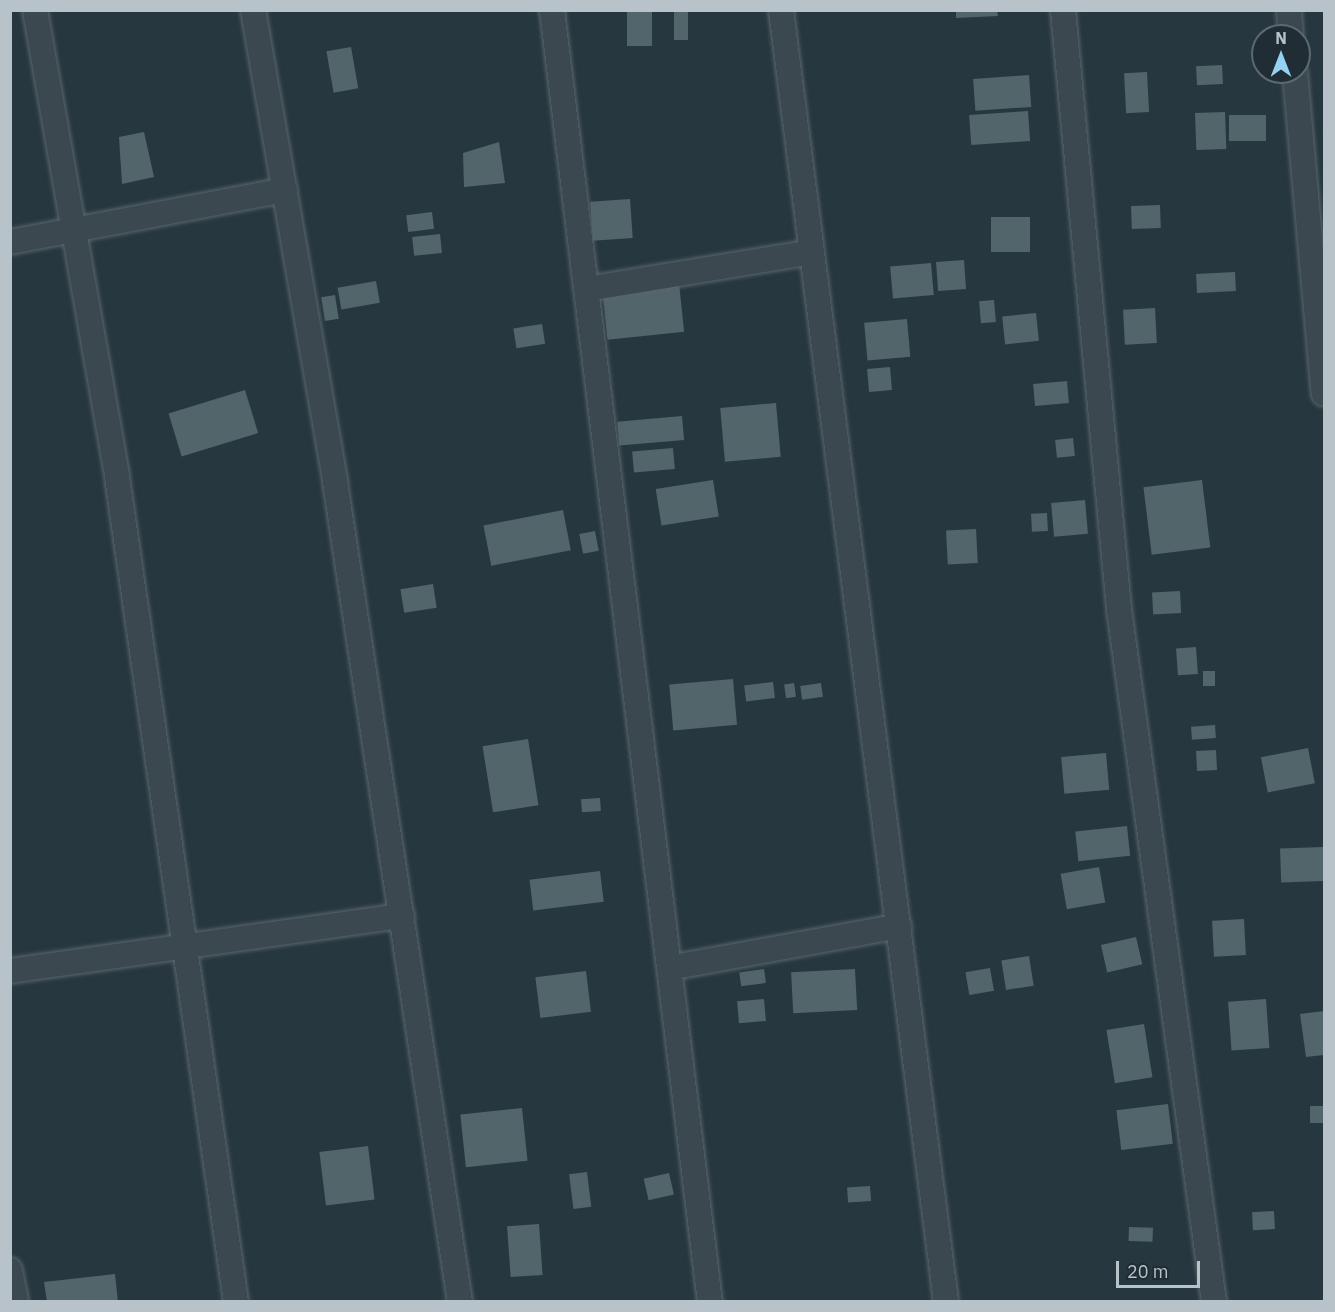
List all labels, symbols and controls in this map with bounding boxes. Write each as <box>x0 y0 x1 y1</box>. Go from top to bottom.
north arrow <box>1251 24 1311 84</box>
text: N <box>1275 28 1287 48</box>
scale bar <box>1119 1249 1203 1287</box>
text: 20 m <box>1127 1260 1169 1283</box>

